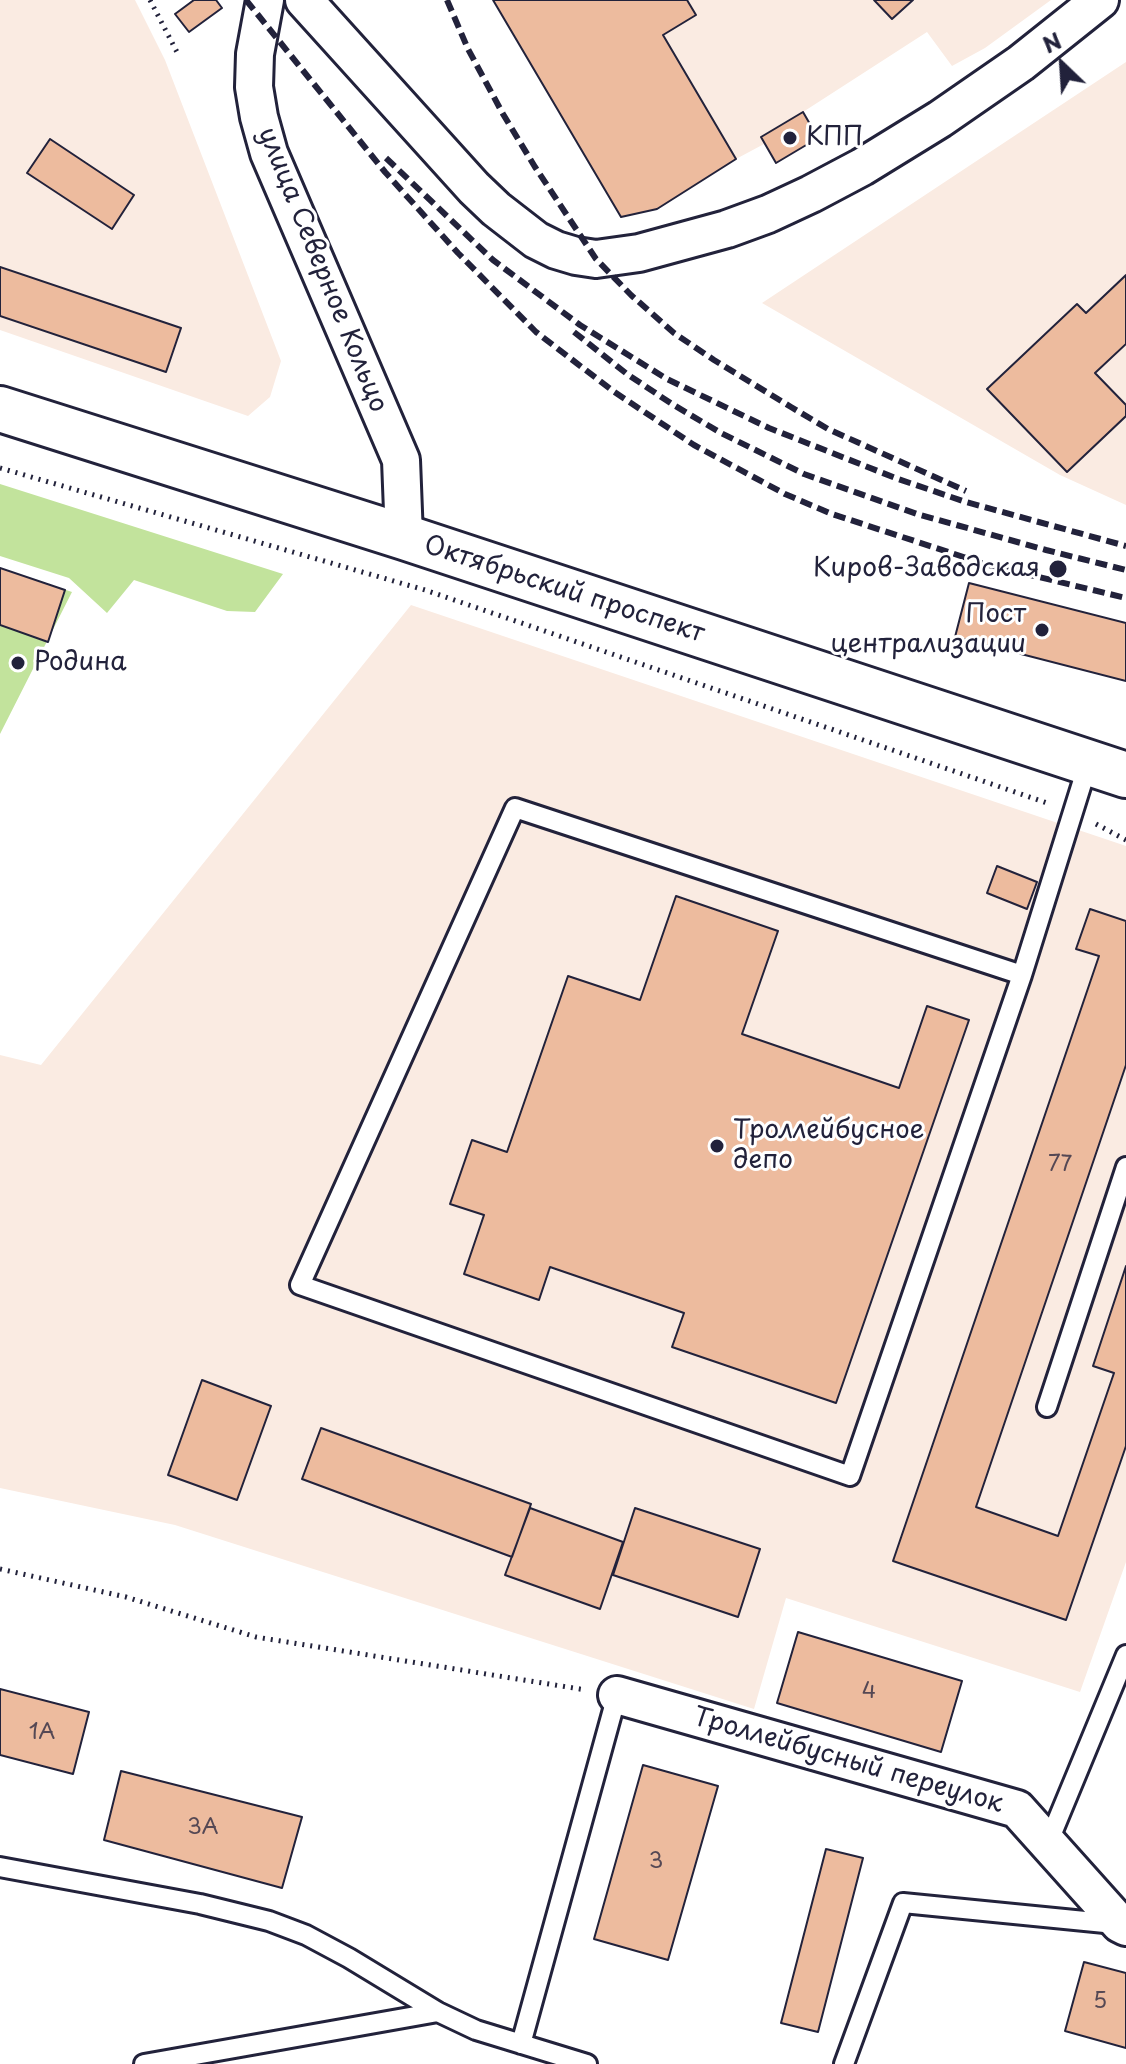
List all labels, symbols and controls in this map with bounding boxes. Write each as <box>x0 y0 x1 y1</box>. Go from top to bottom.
text: N <box>1037 23 1067 60</box>
north arrow <box>1022 24 1102 104</box>
place label: КПП <box>806 122 863 154</box>
street label: улица Северное Кольцо <box>250 123 394 417</box>
marker: КПП <box>781 129 799 147</box>
street label: Октябрьский проспект <box>420 530 708 650</box>
place label: Киров-Заводская <box>813 553 1040 585</box>
marker: Киров-Заводская <box>1047 558 1069 580</box>
place label: Пост централизации <box>830 599 1026 660</box>
marker: Пост централизации <box>1033 621 1051 639</box>
place label: Родина <box>34 647 127 679</box>
marker: Родина <box>9 654 27 672</box>
place label: Троллейбусное депо <box>733 1115 924 1176</box>
marker: Троллейбусное депо <box>708 1137 726 1155</box>
house number: 77 <box>1048 1152 1072 1178</box>
house number: 4 <box>862 1679 876 1705</box>
street label: Троллейбусный переулок <box>689 1702 1007 1820</box>
house number: 1А <box>29 1720 55 1746</box>
house number: 3А <box>187 1815 219 1841</box>
house number: 3 <box>649 1849 663 1875</box>
house number: 5 <box>1093 1989 1107 2015</box>

